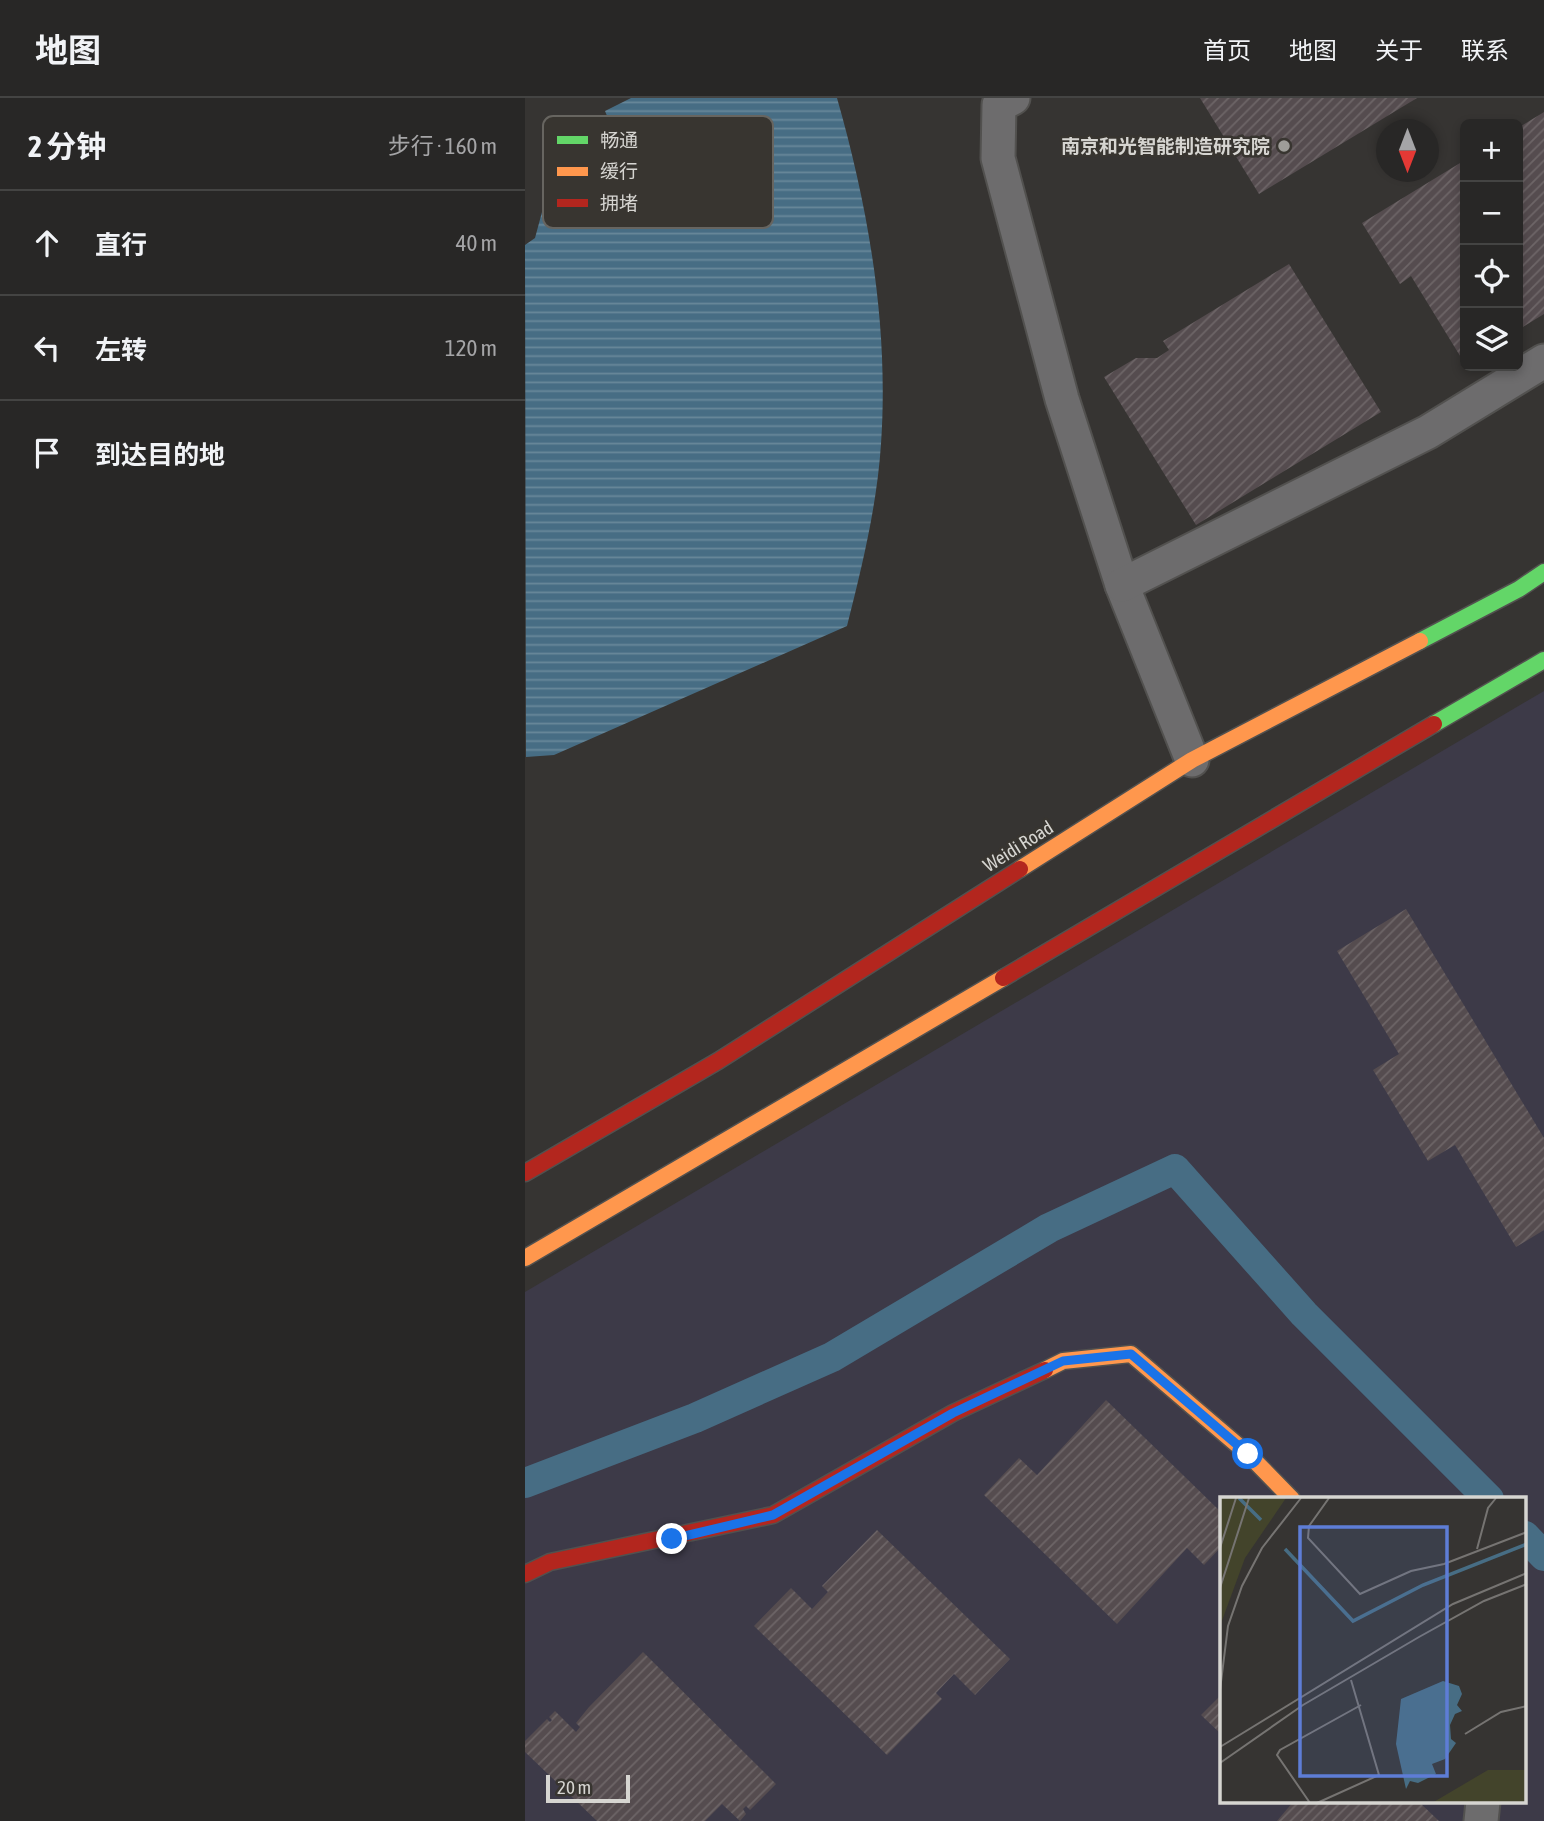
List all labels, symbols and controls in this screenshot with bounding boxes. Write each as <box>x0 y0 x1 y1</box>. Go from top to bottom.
text: 地图 <box>35 31 101 69</box>
text: 首页 <box>1203 37 1251 64</box>
text: 地图 <box>1289 37 1337 64</box>
text: 关于 <box>1375 37 1423 64</box>
text: 联系 <box>1461 37 1509 64</box>
legend <box>543 116 773 228</box>
north arrow <box>1376 119 1439 182</box>
map controls <box>1460 119 1523 371</box>
button: + <box>1460 119 1523 182</box>
text: 2 分钟 <box>28 129 106 163</box>
text: 畅通 <box>600 129 638 151</box>
text: 步行 · 160 m <box>388 133 497 159</box>
place label: 南京和光智能制造研究院 <box>1061 135 1270 157</box>
marker: 南京和光智能制造研究院 <box>1276 138 1292 154</box>
text: 缓行 <box>600 160 638 182</box>
button: − <box>1460 182 1523 245</box>
text: 拥堵 <box>600 192 638 214</box>
icon: ahead <box>28 224 66 262</box>
text: 直行 <box>95 230 147 260</box>
text: 40 m <box>456 230 497 256</box>
button: locate <box>1460 245 1523 308</box>
button: layers <box>1460 308 1523 371</box>
icon: left <box>28 329 66 367</box>
text: 左转 <box>95 335 147 365</box>
text: 120 m <box>445 335 497 361</box>
icon: arrive <box>28 434 66 472</box>
text: 到达目的地 <box>95 440 225 470</box>
street label: Weidi Road <box>979 816 1057 876</box>
route start <box>1232 1438 1263 1469</box>
inset map <box>1220 1497 1527 1804</box>
route end <box>656 1523 687 1554</box>
scale bar <box>546 1772 630 1804</box>
text: 20 m <box>557 1776 591 1798</box>

